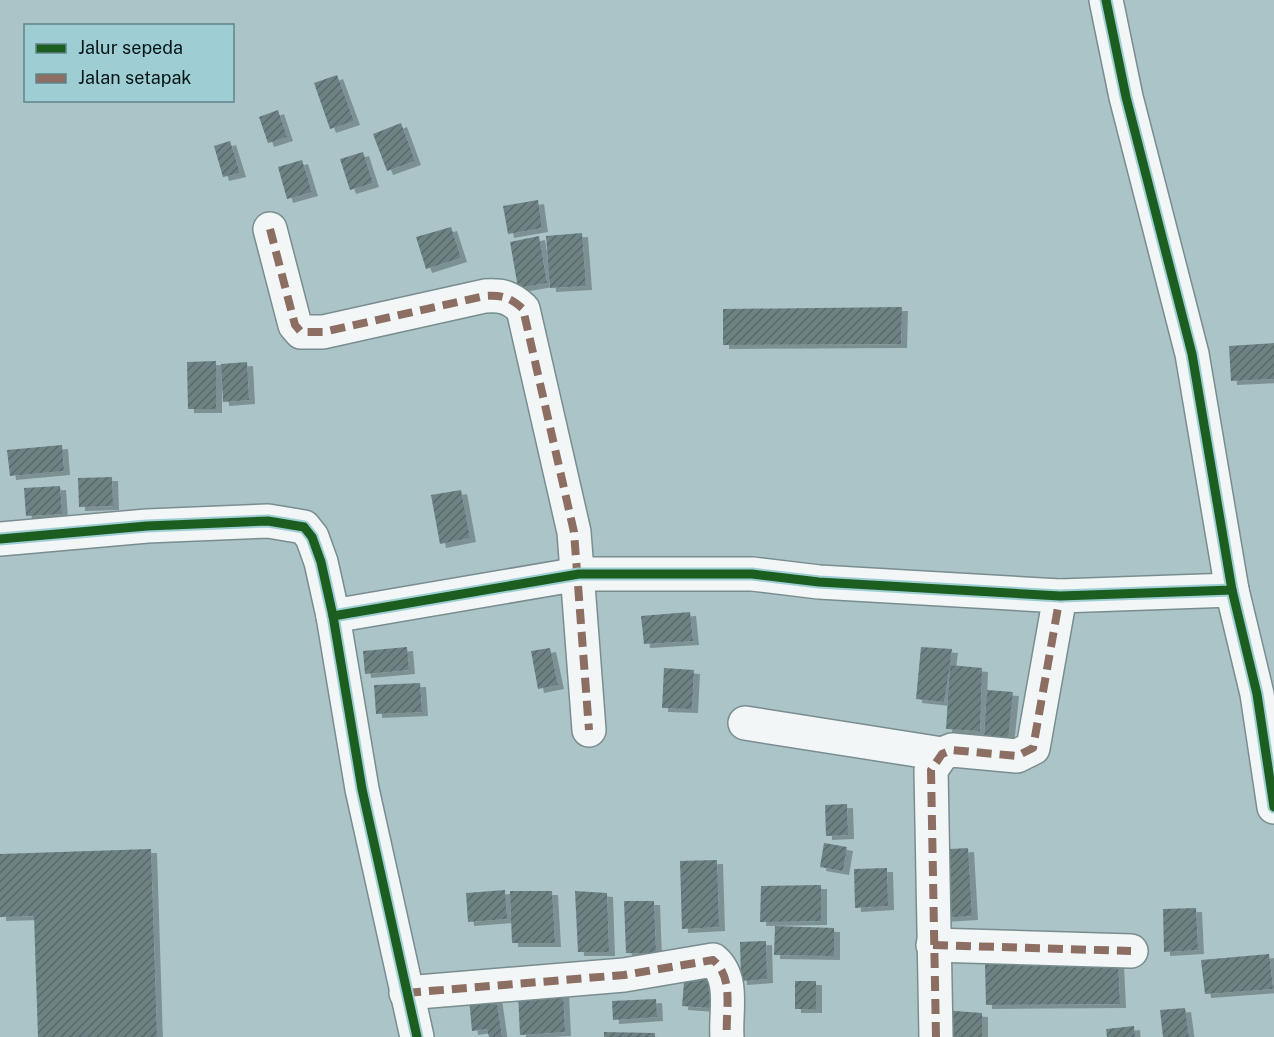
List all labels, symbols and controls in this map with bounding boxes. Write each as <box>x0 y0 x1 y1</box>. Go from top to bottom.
legend <box>24 24 234 102</box>
text: Jalur sepeda <box>78 37 183 58</box>
text: Jalan setapak <box>78 67 191 88</box>

